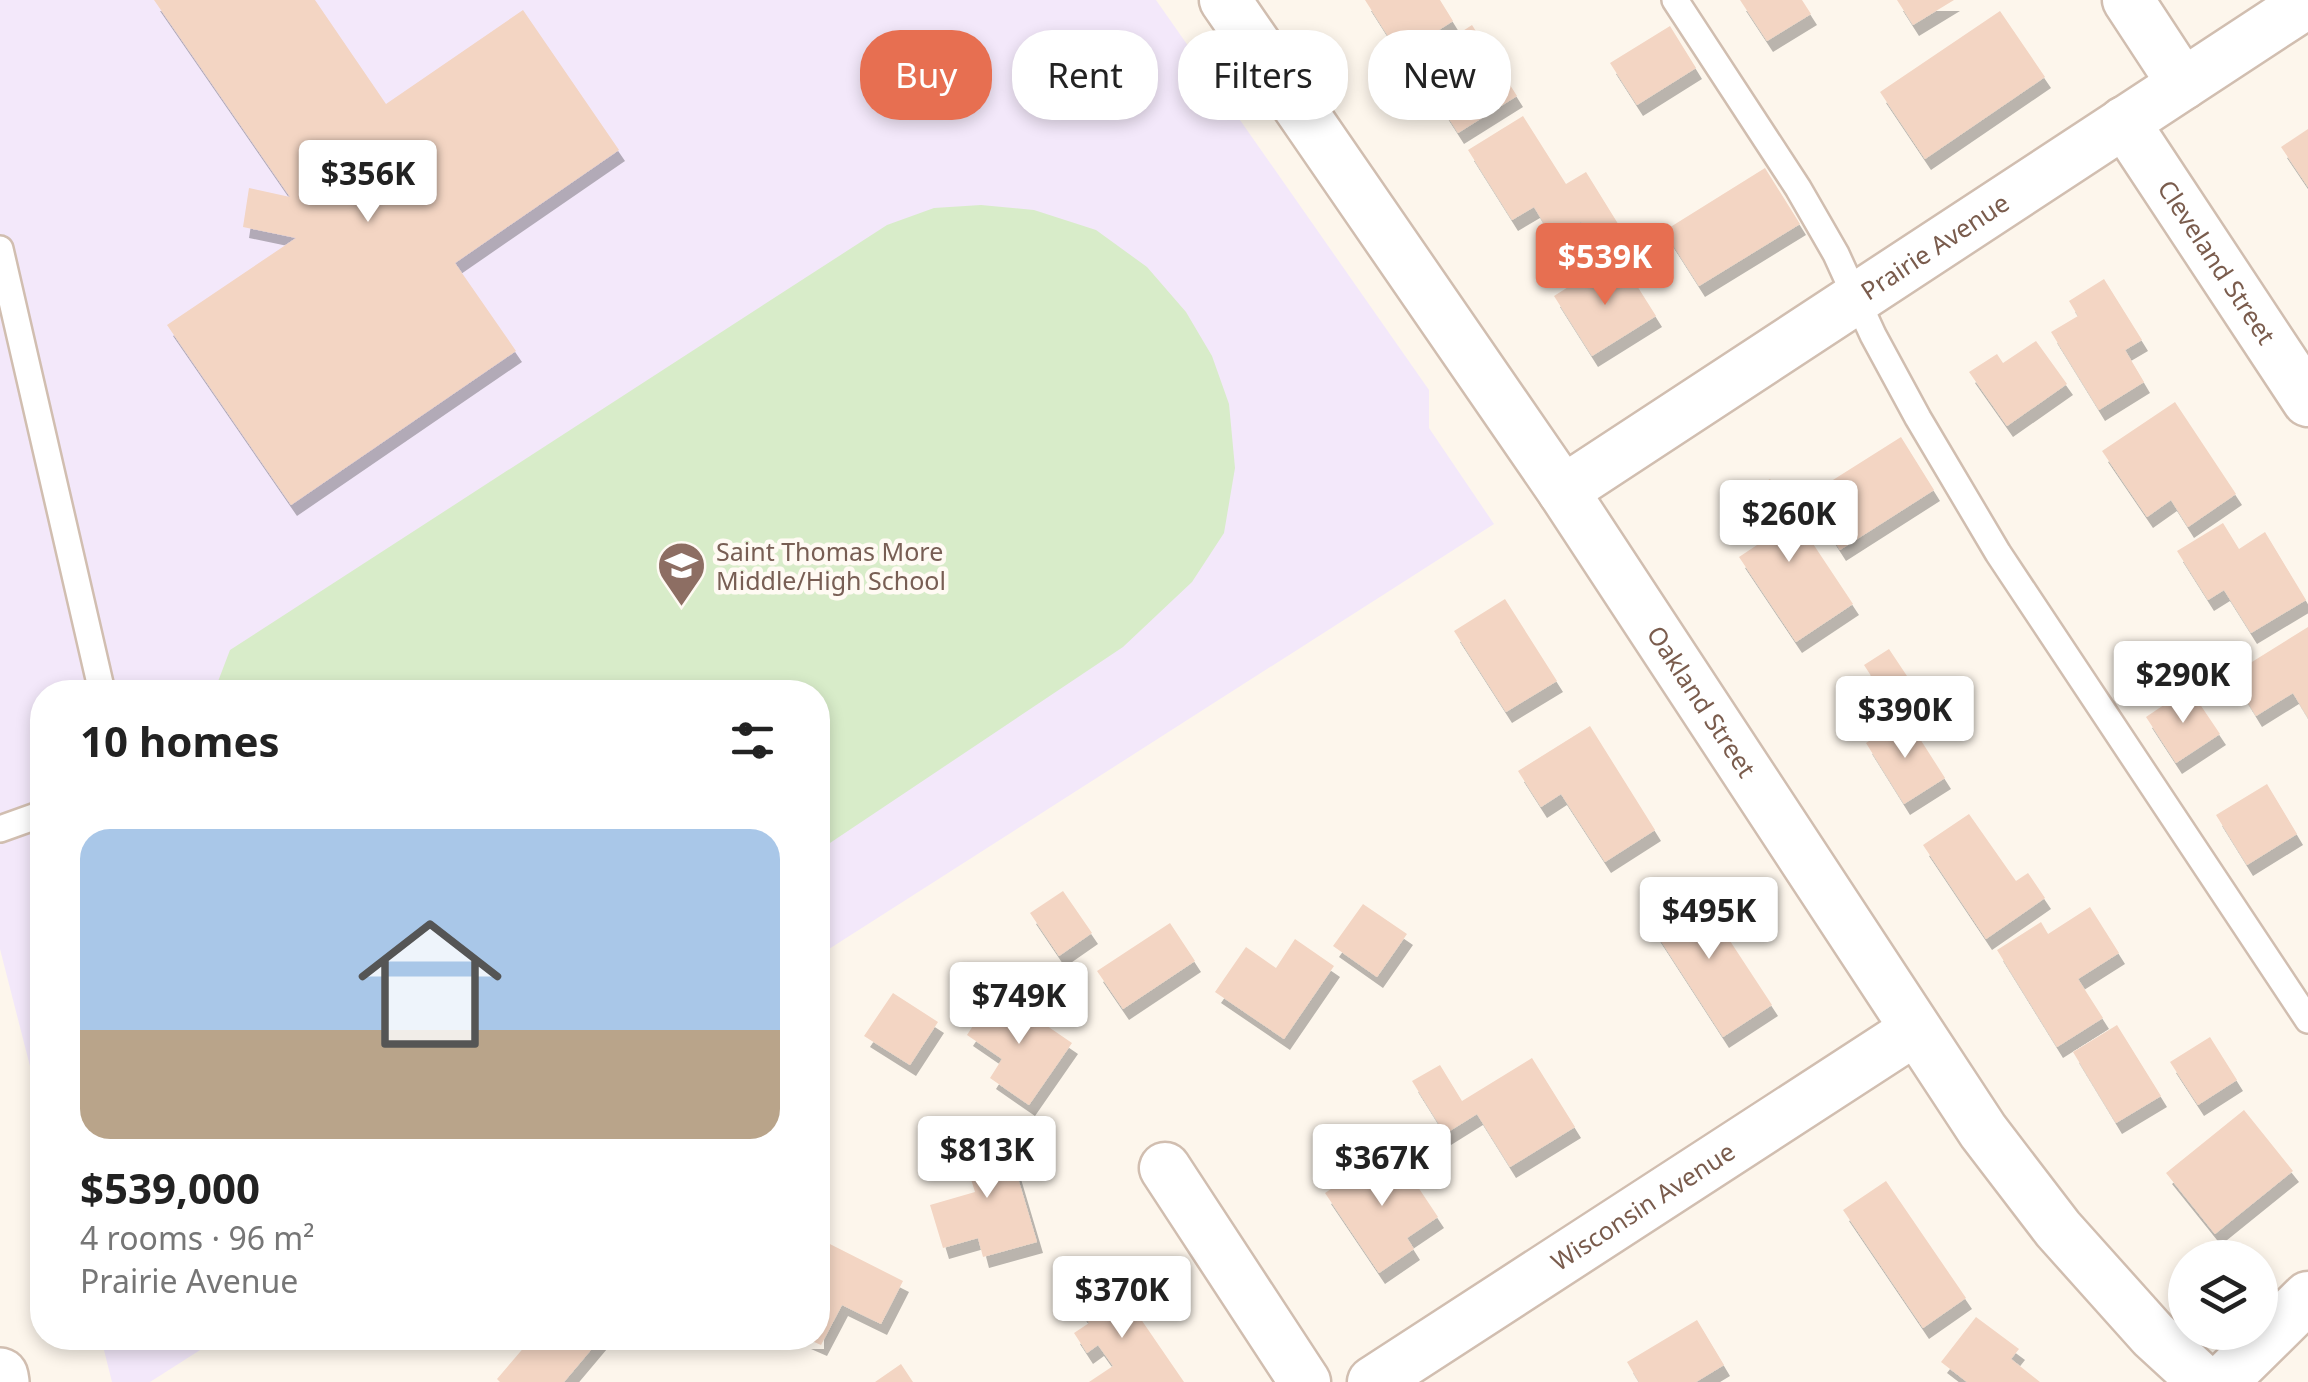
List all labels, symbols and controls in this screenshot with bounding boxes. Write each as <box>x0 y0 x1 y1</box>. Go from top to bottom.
chip: Buy <box>860 30 992 120</box>
chip: Rent <box>1012 30 1158 120</box>
chip: Filters <box>1178 30 1348 120</box>
chip: New <box>1368 30 1511 120</box>
pin: $356K <box>298 140 438 225</box>
text: $356K <box>321 151 415 194</box>
street label: Cleveland Street <box>2151 173 2284 351</box>
street label: Prairie Avenue <box>1854 185 2015 307</box>
pin: $539K <box>1535 223 1675 308</box>
text: $539K <box>1558 234 1652 277</box>
pin: $260K <box>1719 480 1859 565</box>
text: $260K <box>1742 491 1836 534</box>
place label: Saint Thomas More Middle/High School <box>716 534 946 597</box>
school or university icon: Saint Thomas More Middle/High School <box>655 540 707 608</box>
street label: Oakland Street <box>1640 619 1764 783</box>
pin: $290K <box>2113 641 2253 726</box>
text: $290K <box>2136 652 2230 695</box>
pin: $390K <box>1835 676 1975 761</box>
text: $390K <box>1858 687 1952 730</box>
text: 10 homes <box>80 712 280 769</box>
icon: filters <box>725 713 780 768</box>
pin: $495K <box>1639 877 1779 962</box>
text: $495K <box>1662 888 1756 931</box>
icon: home <box>340 894 520 1074</box>
pin: $749K <box>949 962 1089 1047</box>
text: $749K <box>972 973 1066 1016</box>
pin: $813K <box>917 1116 1057 1201</box>
pin: $367K <box>1312 1124 1452 1209</box>
text: $813K <box>940 1127 1034 1170</box>
street label: Wisconsin Avenue <box>1544 1134 1741 1278</box>
text: $367K <box>1335 1135 1429 1178</box>
text: $539,000 <box>80 1159 260 1216</box>
text: 4 rooms · 96 m² <box>80 1216 314 1259</box>
map controls <box>2168 1240 2278 1350</box>
button: layers <box>2168 1240 2278 1350</box>
pin: $370K <box>1052 1256 1192 1341</box>
text: Prairie Avenue <box>80 1259 298 1302</box>
text: $370K <box>1075 1267 1169 1310</box>

